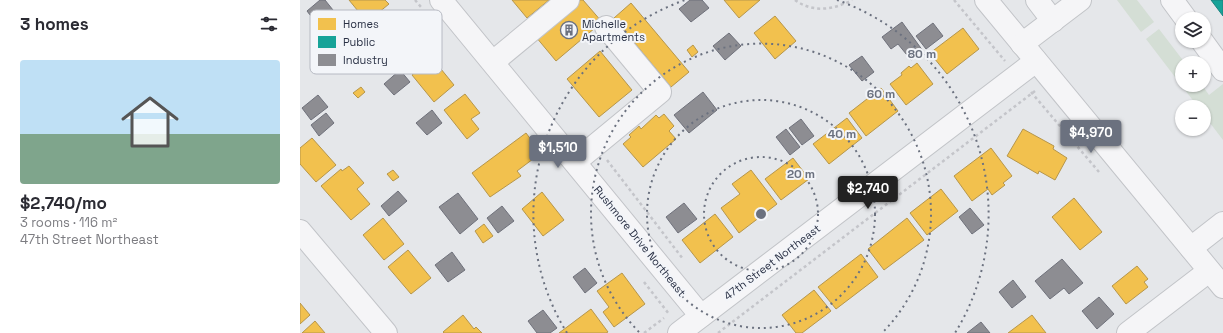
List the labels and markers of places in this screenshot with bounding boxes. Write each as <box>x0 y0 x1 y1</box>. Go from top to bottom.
place label: Michelle Apartments <box>582 17 645 44</box>
building icon: Michelle Apartments <box>559 20 579 40</box>
pin: $4,970 <box>1058 120 1124 154</box>
pin: $1,510 <box>525 135 591 169</box>
pin: $2,740 <box>835 176 901 210</box>
centre of rings <box>754 207 768 221</box>

